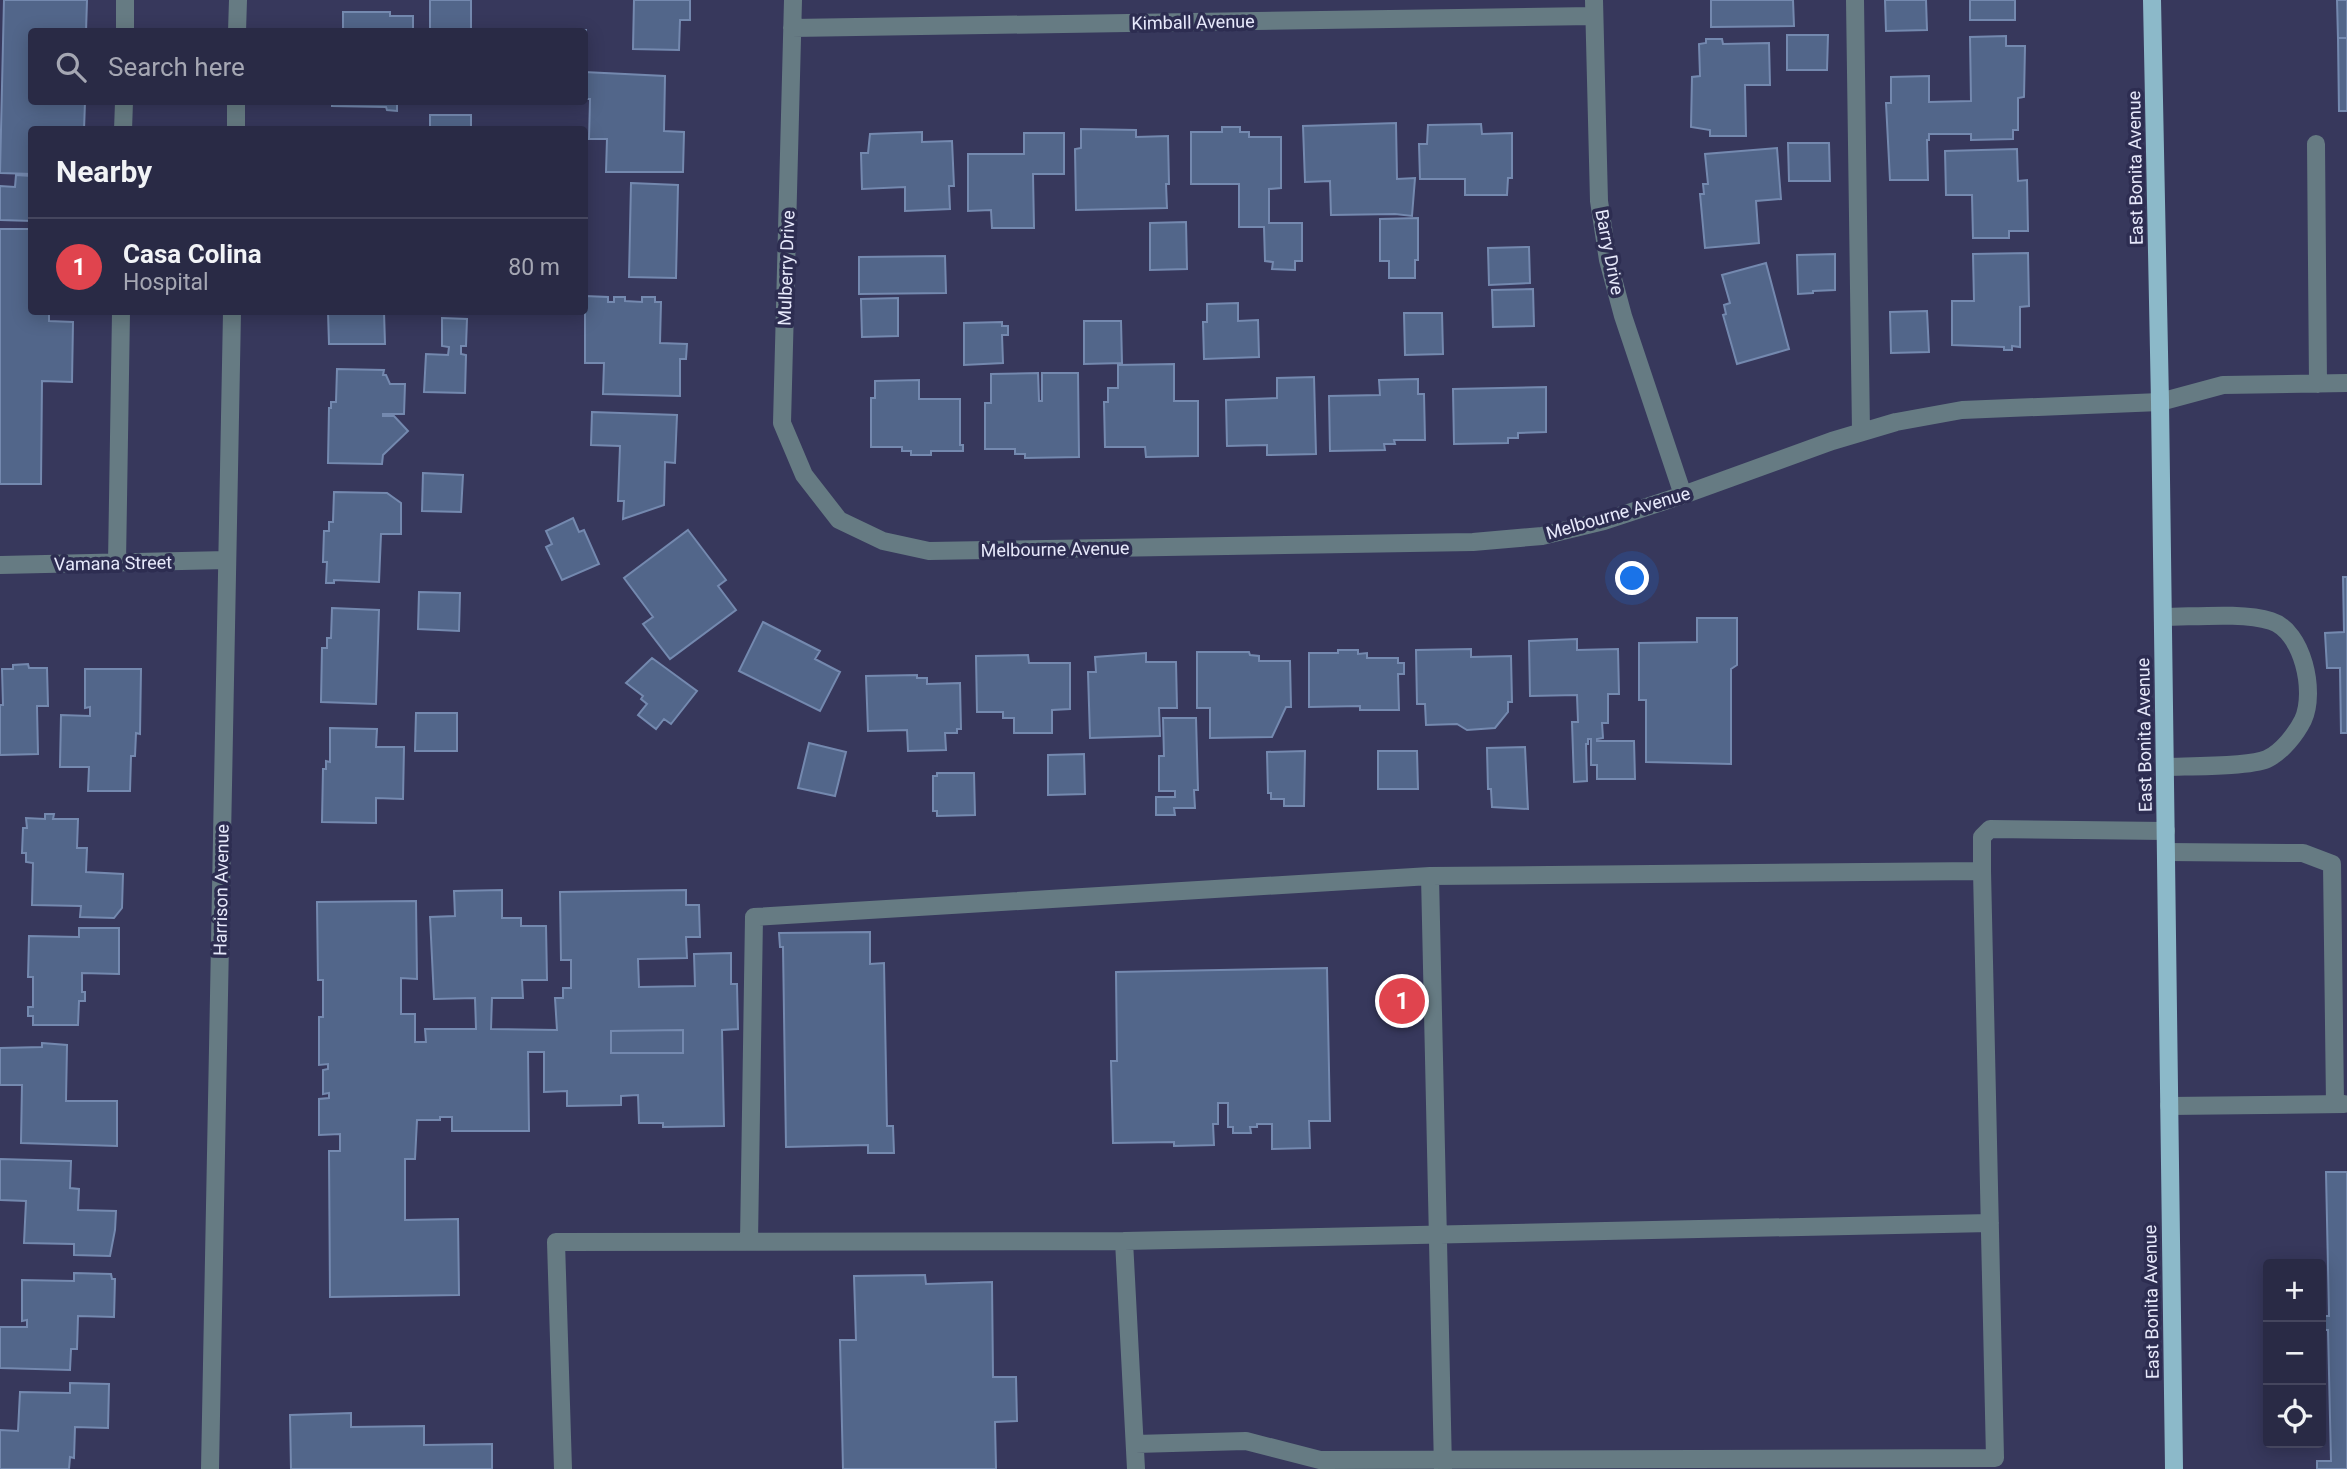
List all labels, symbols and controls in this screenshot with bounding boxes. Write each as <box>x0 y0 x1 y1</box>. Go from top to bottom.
street label: Kimball Avenue <box>1131 10 1255 34</box>
search box <box>28 28 588 105</box>
icon: search <box>52 48 90 86</box>
text: Search here <box>108 52 245 82</box>
street label: East Bonita Avenue <box>2123 91 2147 245</box>
text: Nearby <box>56 154 152 189</box>
street label: Barry Drive <box>1591 207 1629 297</box>
street label: Mulberry Drive <box>773 210 799 326</box>
text: Casa Colina <box>123 239 262 269</box>
text: 1 <box>72 254 86 281</box>
text: 80 m <box>508 254 560 281</box>
text: Hospital <box>123 269 209 296</box>
street label: Melbourne Avenue <box>1544 482 1692 544</box>
street label: Melbourne Avenue <box>980 537 1130 561</box>
street label: Vamana Street <box>54 551 172 575</box>
your location <box>1615 561 1649 595</box>
street label: East Bonita Avenue <box>2132 658 2156 812</box>
street label: Harrison Avenue <box>209 824 233 956</box>
pin: 1 <box>1379 975 1425 1027</box>
street label: East Bonita Avenue <box>2139 1225 2163 1379</box>
map controls <box>2263 1259 2326 1448</box>
button: + <box>2263 1259 2326 1322</box>
button: − <box>2263 1322 2326 1385</box>
button: locate <box>2263 1385 2326 1448</box>

